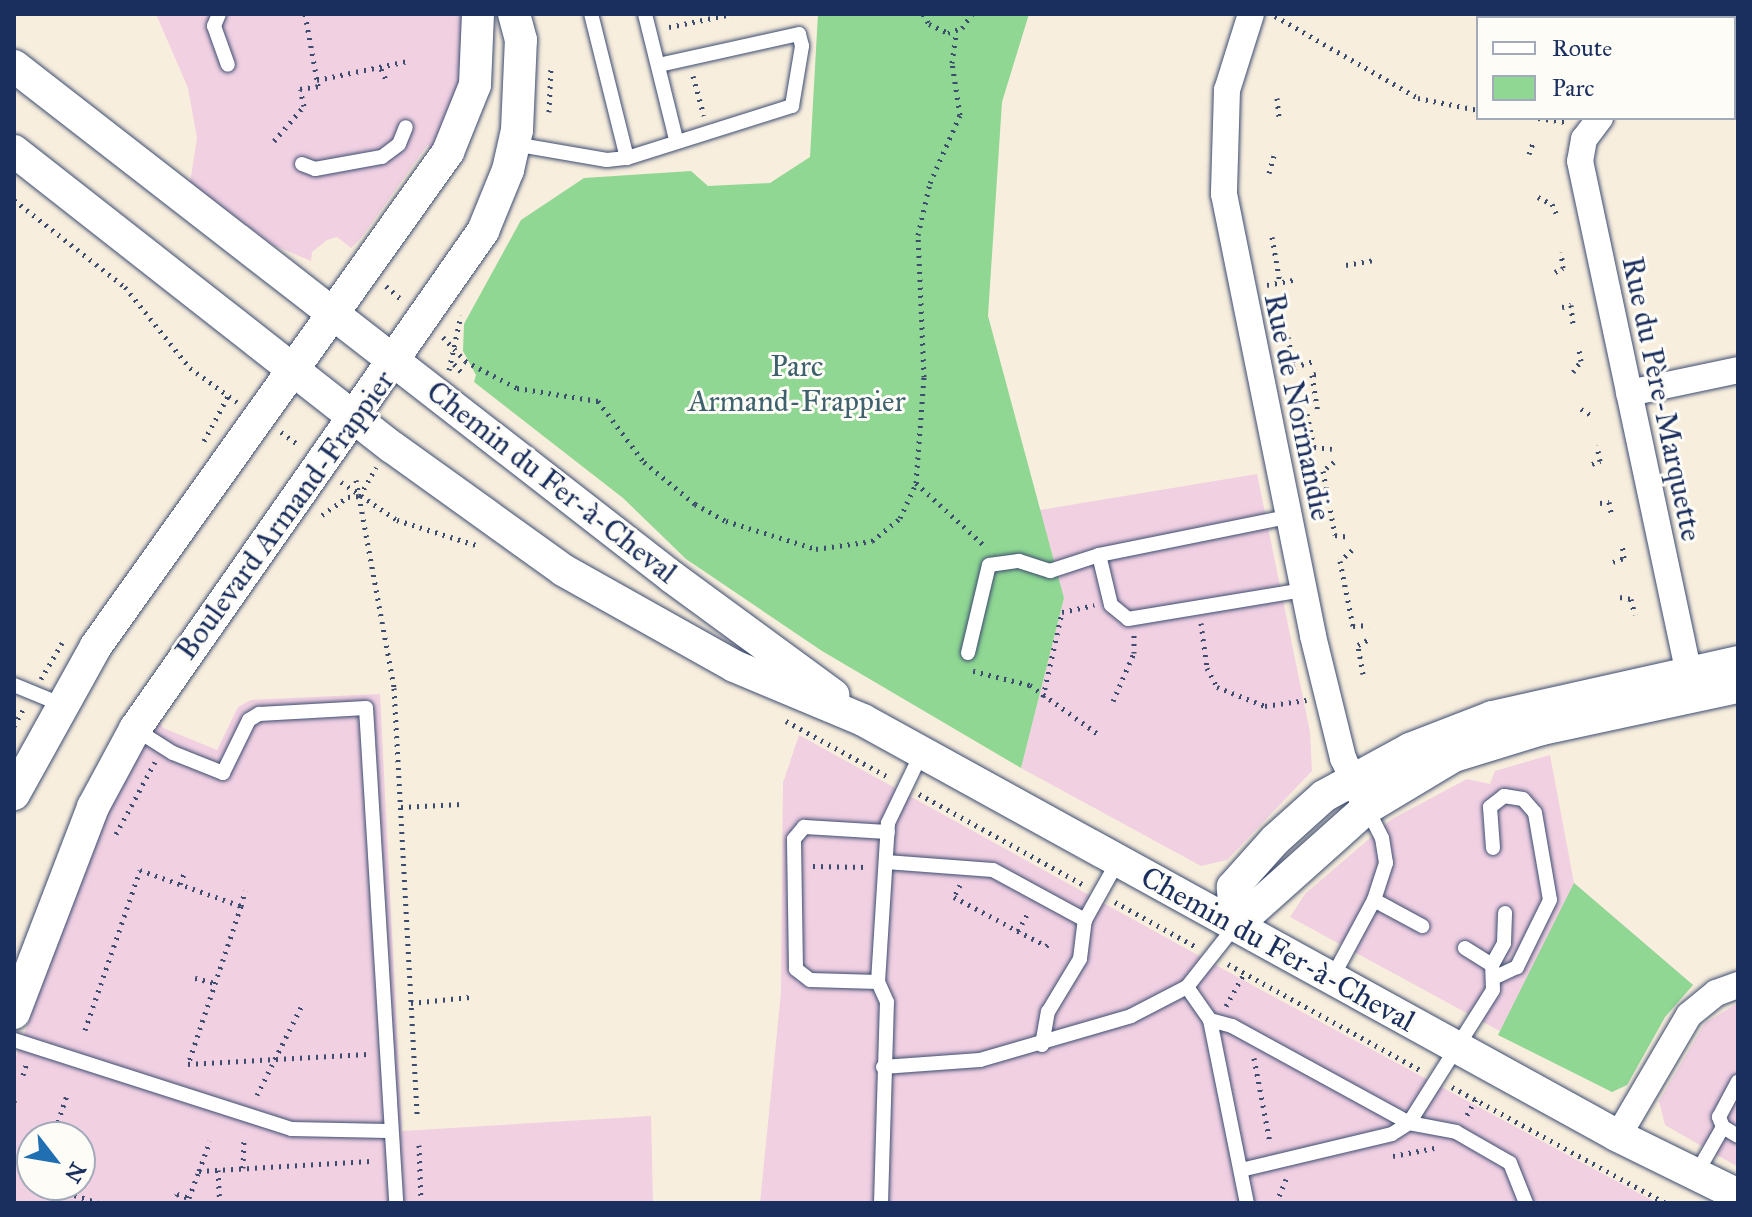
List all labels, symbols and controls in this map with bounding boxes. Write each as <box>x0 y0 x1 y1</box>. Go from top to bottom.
legend <box>1476 16 1736 120</box>
text: Route <box>1552 33 1612 63</box>
text: Parc <box>1552 73 1594 103</box>
street label: Rue du Père-Marquette <box>1614 254 1710 544</box>
street label: Rue de Normandie <box>1256 290 1340 524</box>
park label: Parc Armand-Frappier <box>688 348 906 418</box>
street label: Boulevard Armand-Frappier <box>168 363 402 667</box>
street label: Chemin du Fer-à-Cheval <box>420 373 684 591</box>
street label: Chemin du Fer-à-Cheval <box>1135 859 1421 1039</box>
north arrow <box>16 1121 96 1201</box>
text: N <box>59 1158 92 1188</box>

